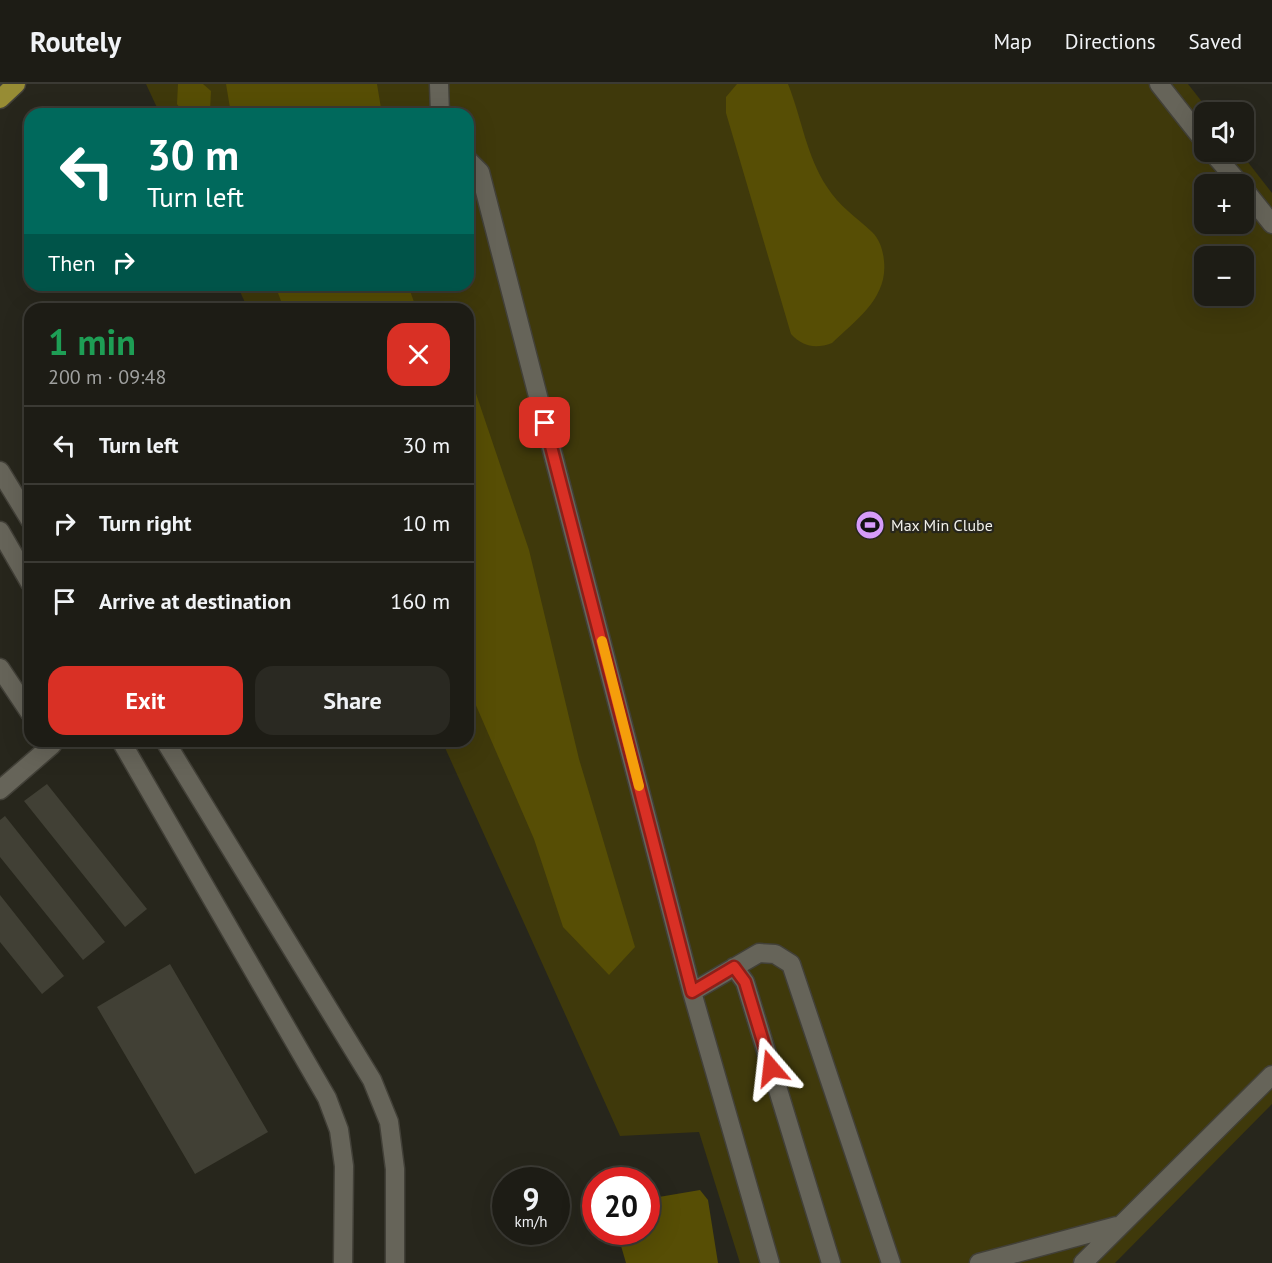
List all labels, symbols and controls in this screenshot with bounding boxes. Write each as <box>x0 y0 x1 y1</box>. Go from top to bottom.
text: Routely <box>30 23 121 60</box>
text: Map <box>993 28 1032 55</box>
text: Directions <box>1065 28 1156 55</box>
text: Saved <box>1189 28 1242 55</box>
map controls <box>1194 102 1254 306</box>
button: sound <box>1194 102 1254 162</box>
text: 30 m <box>147 127 239 182</box>
icon: left <box>48 132 126 210</box>
button: + <box>1194 174 1254 234</box>
text: Turn left <box>147 180 244 214</box>
icon: right <box>107 246 140 279</box>
button: − <box>1194 246 1254 306</box>
text: Then <box>48 249 95 277</box>
text: 1 min <box>48 318 136 365</box>
button: close <box>387 323 450 386</box>
text: 200 m · 09:48 <box>48 364 166 390</box>
pin <box>519 397 570 448</box>
icon: arrive <box>528 406 561 439</box>
icon: left <box>48 429 81 462</box>
text: Turn left <box>99 431 179 459</box>
text: 30 m <box>402 431 450 459</box>
icon: right <box>48 507 81 540</box>
text: Turn right <box>99 509 191 537</box>
text: 10 m <box>402 509 450 537</box>
sports icon: Max Min Clube <box>854 509 886 541</box>
place label: Max Min Clube <box>891 515 993 535</box>
icon: arrive <box>48 585 81 618</box>
text: Arrive at destination <box>99 587 291 615</box>
text: 160 m <box>390 587 450 615</box>
button: Exit <box>48 666 243 735</box>
button: Share <box>255 666 450 735</box>
position arrow <box>739 1036 803 1100</box>
speed limit sign: 20 <box>582 1167 660 1245</box>
text: 9 <box>522 1179 540 1218</box>
text: km/h <box>515 1212 547 1231</box>

